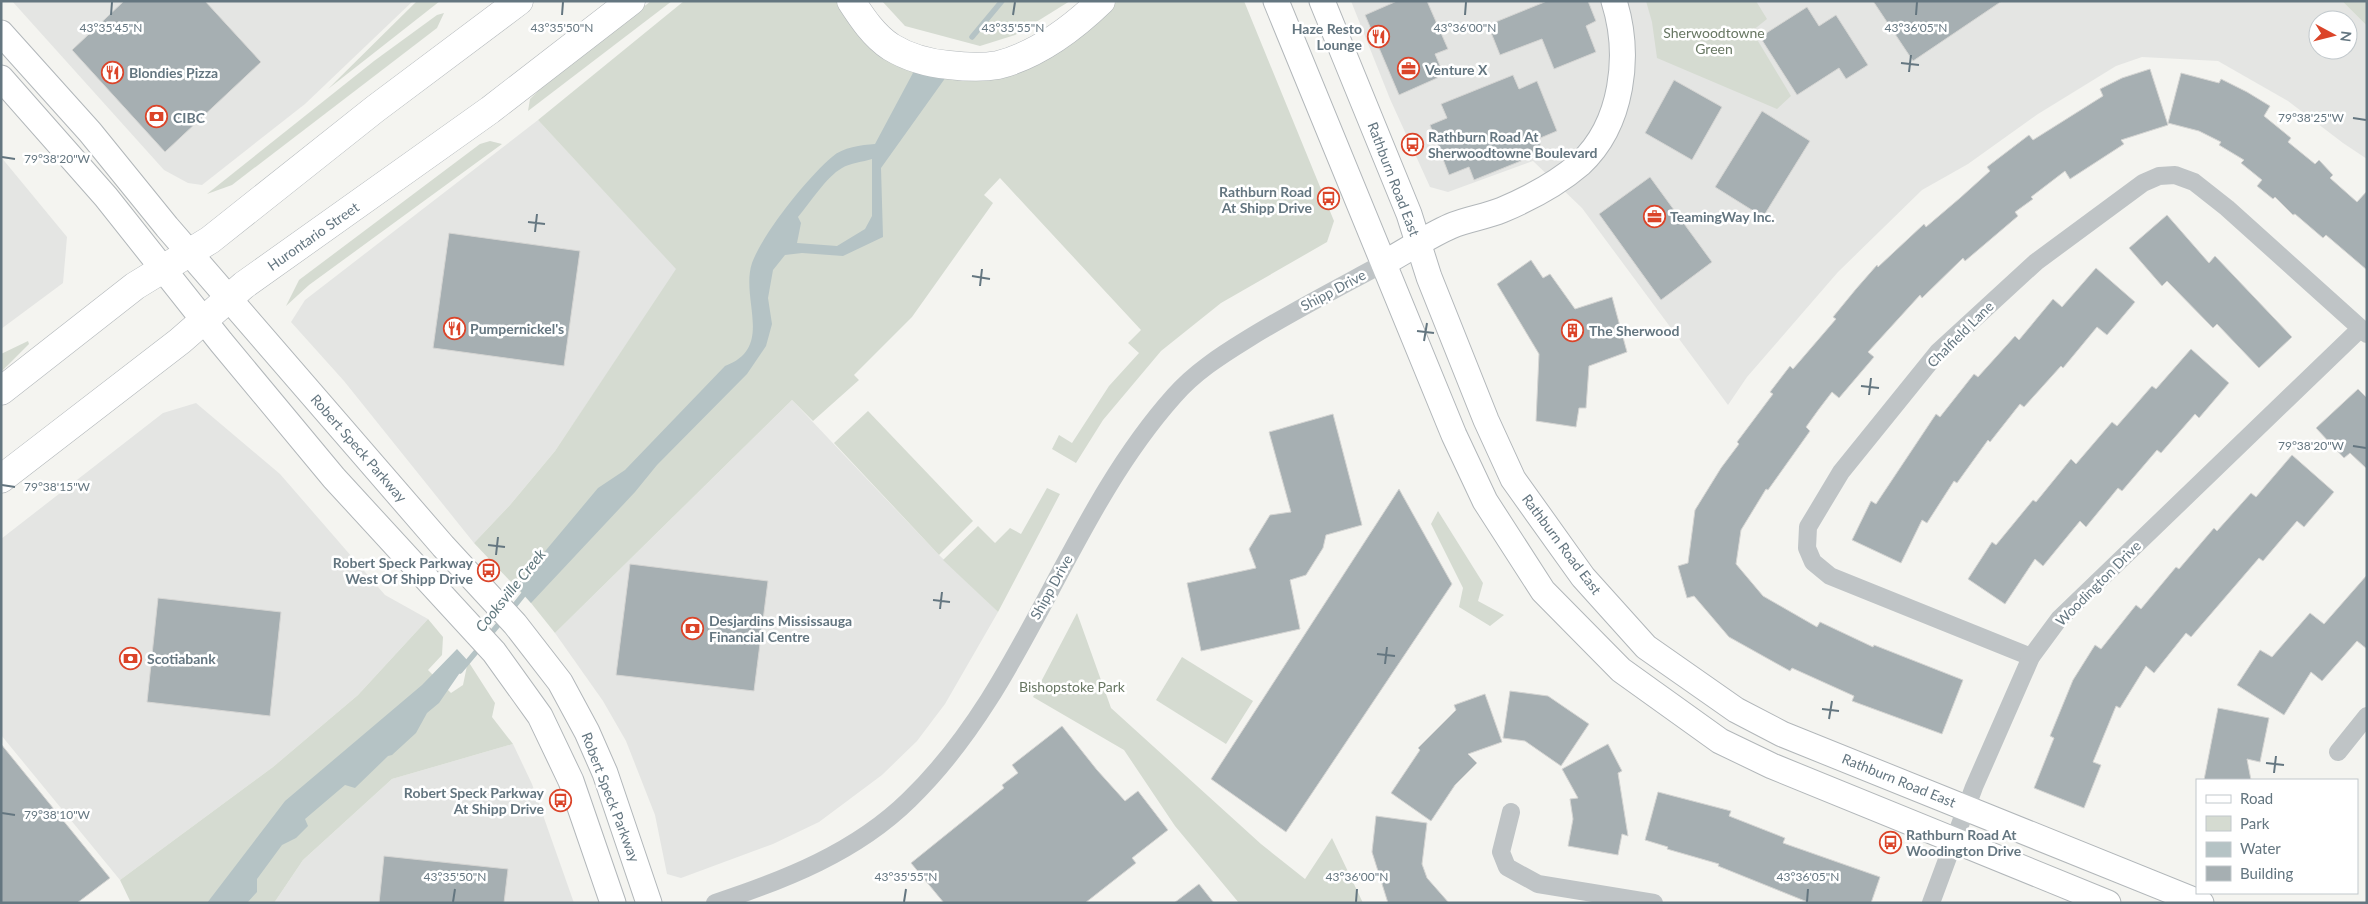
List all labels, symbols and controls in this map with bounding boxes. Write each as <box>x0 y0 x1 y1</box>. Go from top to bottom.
north arrow <box>2308 10 2358 60</box>
text: 43°35'45"N <box>80 20 142 35</box>
text: 43°35'50"N <box>531 20 593 35</box>
text: 43°35'55"N <box>982 20 1044 35</box>
place label: Haze Resto Lounge <box>1292 20 1363 53</box>
text: 43°36'00"N <box>1434 20 1496 35</box>
text: 43°36'05"N <box>1885 20 1947 35</box>
restaurant icon: Haze Resto Lounge <box>1366 24 1390 48</box>
park label: Sherwoodtowne Green <box>1663 24 1765 57</box>
text: N <box>2337 30 2355 43</box>
office icon: Venture X <box>1397 57 1421 81</box>
restaurant icon: Blondies Pizza <box>101 60 125 84</box>
place label: Venture X <box>1424 61 1488 78</box>
place label: Blondies Pizza <box>129 64 218 81</box>
bank icon: CIBC <box>145 105 169 129</box>
place label: CIBC <box>173 109 206 126</box>
text: 79°38'25"W <box>2278 110 2345 125</box>
street label: Rathburn Road East <box>1364 119 1424 239</box>
place label: Rathburn Road At Sherwoodtowne Boulevard <box>1428 128 1598 161</box>
bus stop icon: Rathburn Road At Sherwoodtowne Boulevard <box>1400 132 1424 156</box>
text: 79°38'20"W <box>24 151 91 166</box>
place label: Rathburn Road At Shipp Drive <box>1219 183 1313 216</box>
bus stop icon: Rathburn Road At Shipp Drive <box>1316 187 1340 211</box>
street label: Hurontario Street <box>264 198 362 274</box>
office icon: TeamingWay Inc. <box>1642 204 1666 228</box>
place label: TeamingWay Inc. <box>1670 208 1775 225</box>
street label: Shipp Drive <box>1298 266 1368 314</box>
street label: Chalfield Lane <box>1923 297 1997 371</box>
restaurant icon: Pumpernickel's <box>442 316 466 340</box>
building icon: The Sherwood <box>1561 318 1585 342</box>
place label: Pumpernickel's <box>470 320 564 337</box>
place label: The Sherwood <box>1589 322 1679 339</box>
street label: Robert Speck Parkway <box>307 391 411 506</box>
text: 79°38'20"W <box>2278 438 2345 453</box>
text: 79°38'15"W <box>24 479 91 494</box>
street label: Rathburn Road East <box>1519 490 1605 598</box>
street label: Woodington Drive <box>2052 537 2144 629</box>
water label: Cooksville Creek <box>471 544 549 635</box>
street label: Shipp Drive <box>1026 552 1076 622</box>
place label: Robert Speck Parkway West Of Shipp Drive <box>333 554 474 587</box>
bus stop icon: Robert Speck Parkway West Of Shipp Drive <box>477 558 501 582</box>
place label: Desjardins Mississauga Financial Centre <box>709 612 852 645</box>
bank icon: Desjardins Mississauga Financial Centre <box>681 616 705 640</box>
bank icon: Scotiabank <box>119 646 143 670</box>
place label: Scotiabank <box>147 650 216 667</box>
park label: Bishopstoke Park <box>1019 678 1126 695</box>
street label: Robert Speck Parkway <box>578 730 644 865</box>
street label: Rathburn Road East <box>1840 749 1958 811</box>
legend <box>2196 779 2358 894</box>
place label: Robert Speck Parkway At Shipp Drive <box>404 784 545 817</box>
bus stop icon: Robert Speck Parkway At Shipp Drive <box>548 788 572 812</box>
text: Road <box>2240 789 2273 807</box>
text: 79°38'10"W <box>24 807 91 822</box>
text: Park <box>2240 814 2270 832</box>
place label: Rathburn Road At Woodington Drive <box>1906 826 2022 859</box>
bus stop icon: Rathburn Road At Woodington Drive <box>1878 830 1902 854</box>
text: Water <box>2240 839 2281 857</box>
text: Building <box>2240 864 2293 882</box>
text: 43°35'50"N <box>424 869 486 884</box>
text: 43°35'55"N <box>875 869 937 884</box>
text: 43°36'00"N <box>1326 869 1388 884</box>
text: 43°36'05"N <box>1777 869 1839 884</box>

